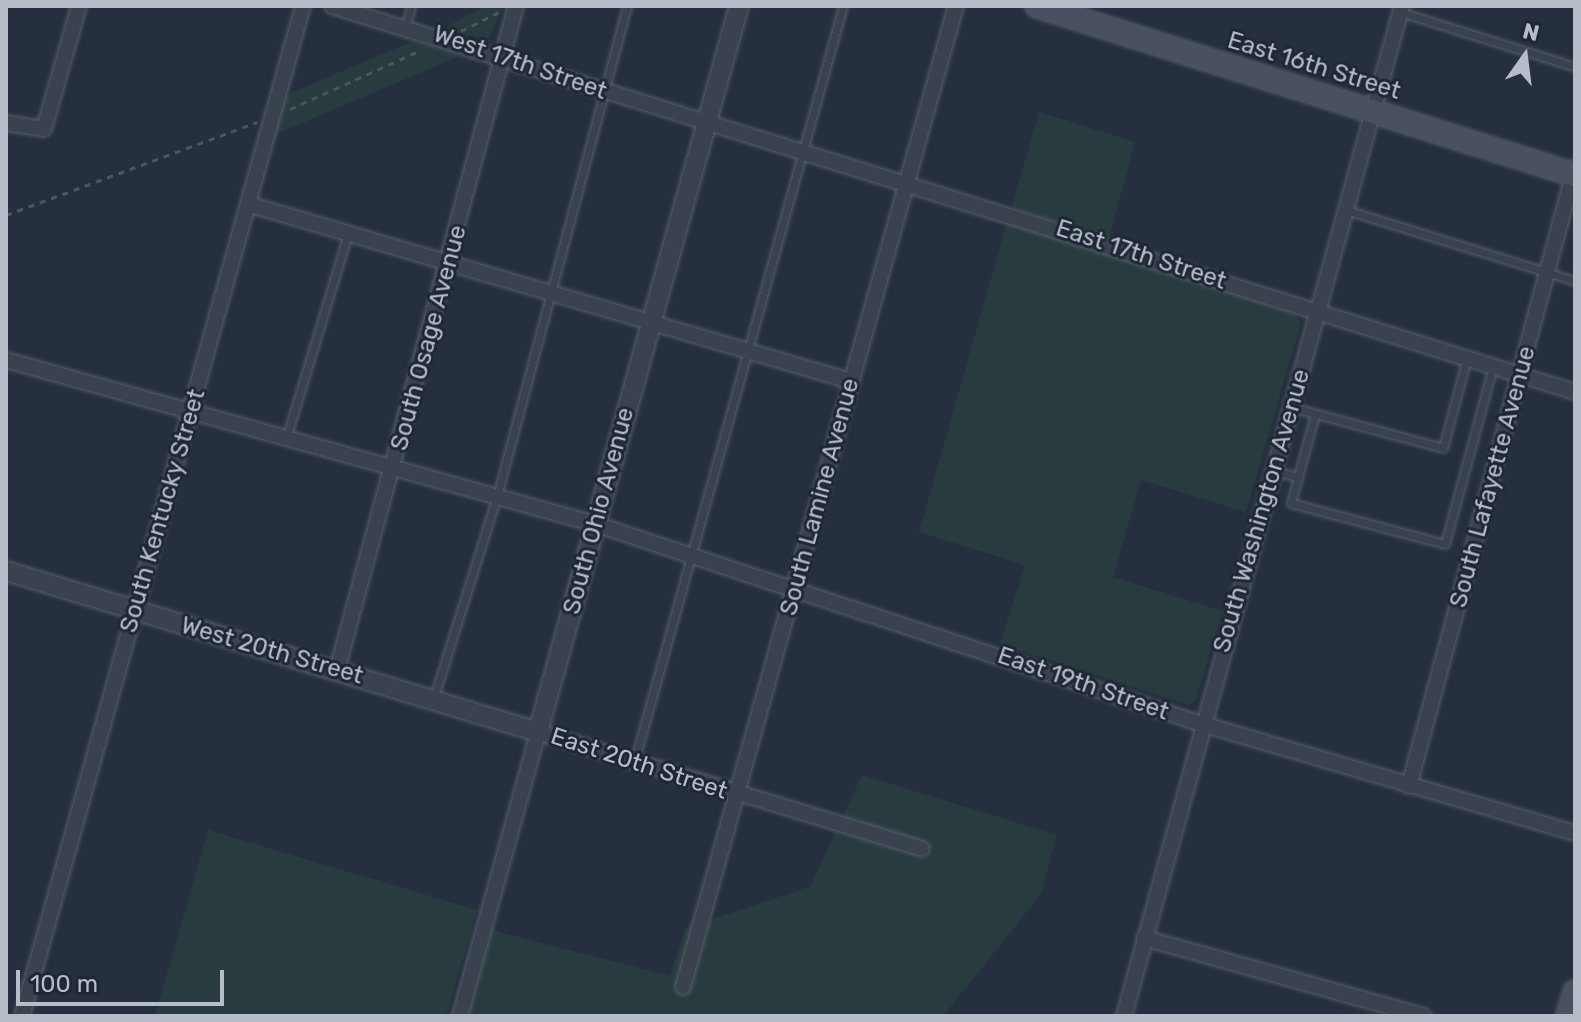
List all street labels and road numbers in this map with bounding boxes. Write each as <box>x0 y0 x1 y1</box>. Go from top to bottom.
street label: West 17th Street <box>430 20 610 106</box>
street label: East 16th Street <box>1224 26 1404 106</box>
street label: East 17th Street <box>1052 214 1230 296</box>
street label: South Osage Avenue <box>385 222 473 454</box>
street label: South Lafayette Avenue <box>1444 343 1542 611</box>
street label: South Washington Avenue <box>1208 366 1316 656</box>
street label: South Lamine Avenue <box>774 375 866 619</box>
street label: South Kentucky Street <box>114 386 212 636</box>
street label: South Ohio Avenue <box>557 404 641 618</box>
street label: West 20th Street <box>178 611 366 691</box>
street label: East 19th Street <box>994 641 1172 727</box>
street label: East 20th Street <box>547 722 731 806</box>

